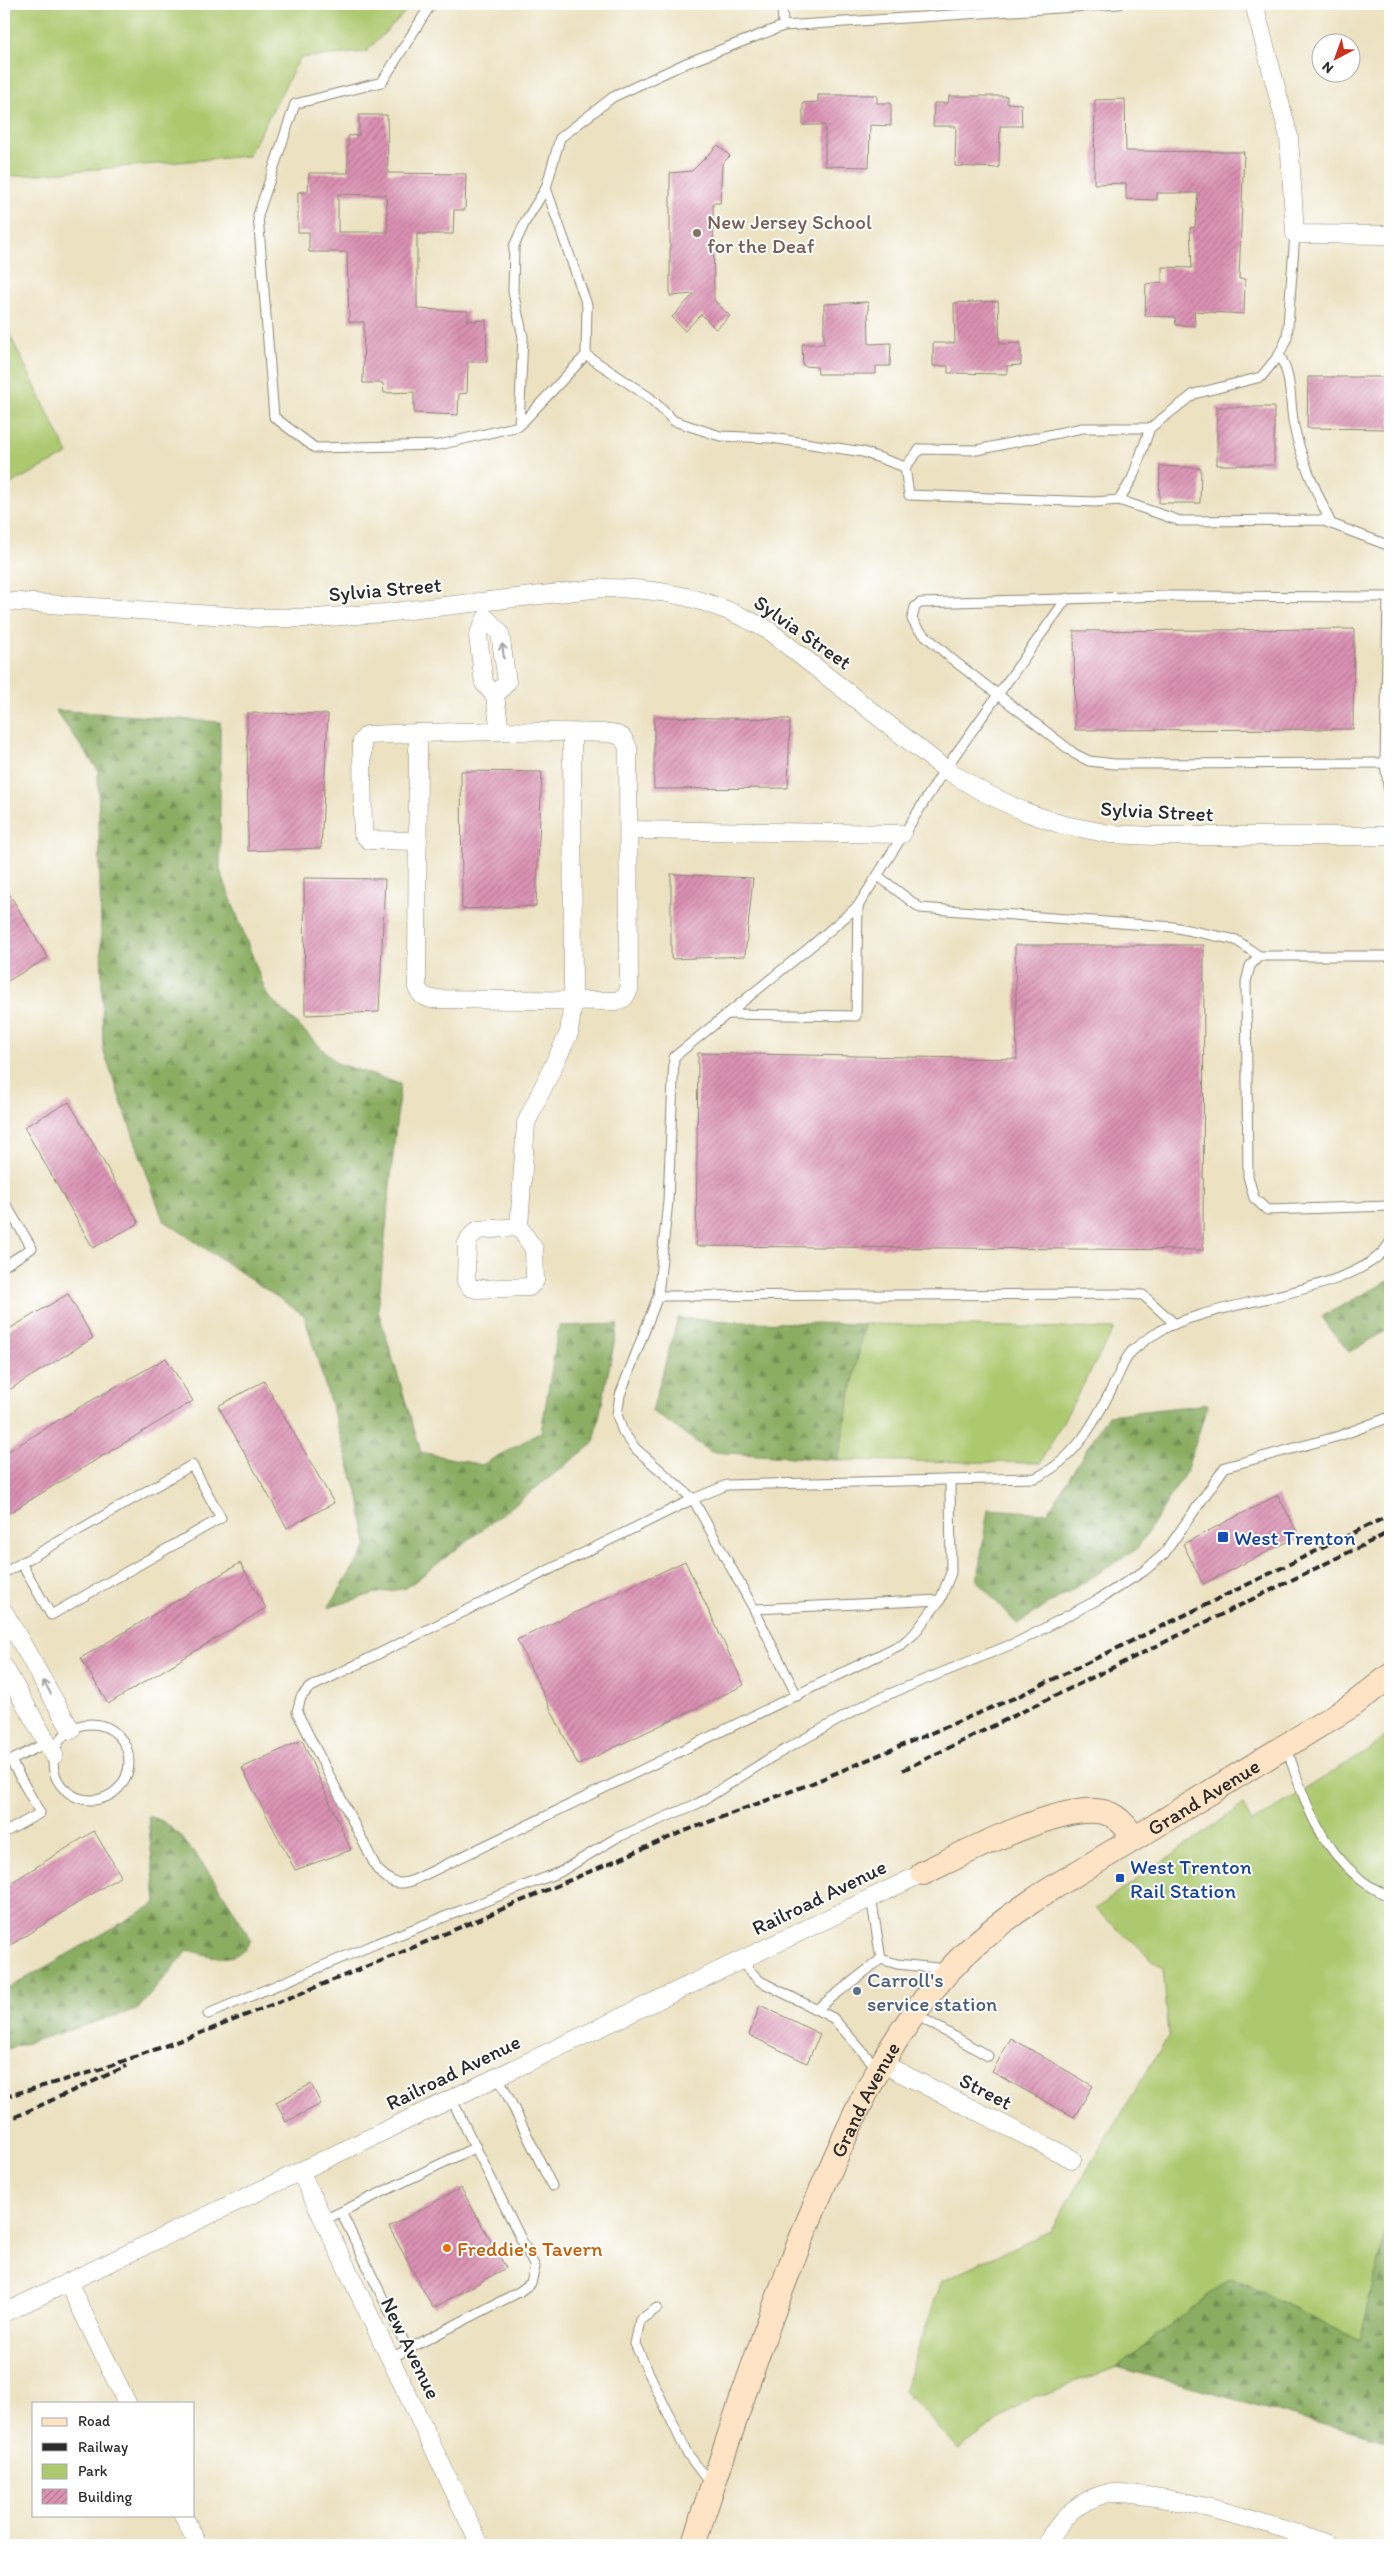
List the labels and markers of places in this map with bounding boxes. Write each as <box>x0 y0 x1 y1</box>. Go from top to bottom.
place label: New Jersey School for the Deaf <box>707 209 872 258</box>
marker: New Jersey School for the Deaf <box>691 227 703 239</box>
place label: West Trenton <box>1234 1525 1356 1550</box>
marker: West Trenton <box>1216 1530 1230 1544</box>
place label: West Trenton Rail Station <box>1130 1854 1252 1903</box>
marker: West Trenton Rail Station <box>1114 1872 1126 1884</box>
place label: Carroll's service station <box>867 1967 997 2016</box>
marker: Carroll's service station <box>851 1985 863 1997</box>
place label: Freddie's Tavern <box>457 2236 603 2261</box>
marker: Freddie's Tavern <box>441 2242 453 2254</box>

